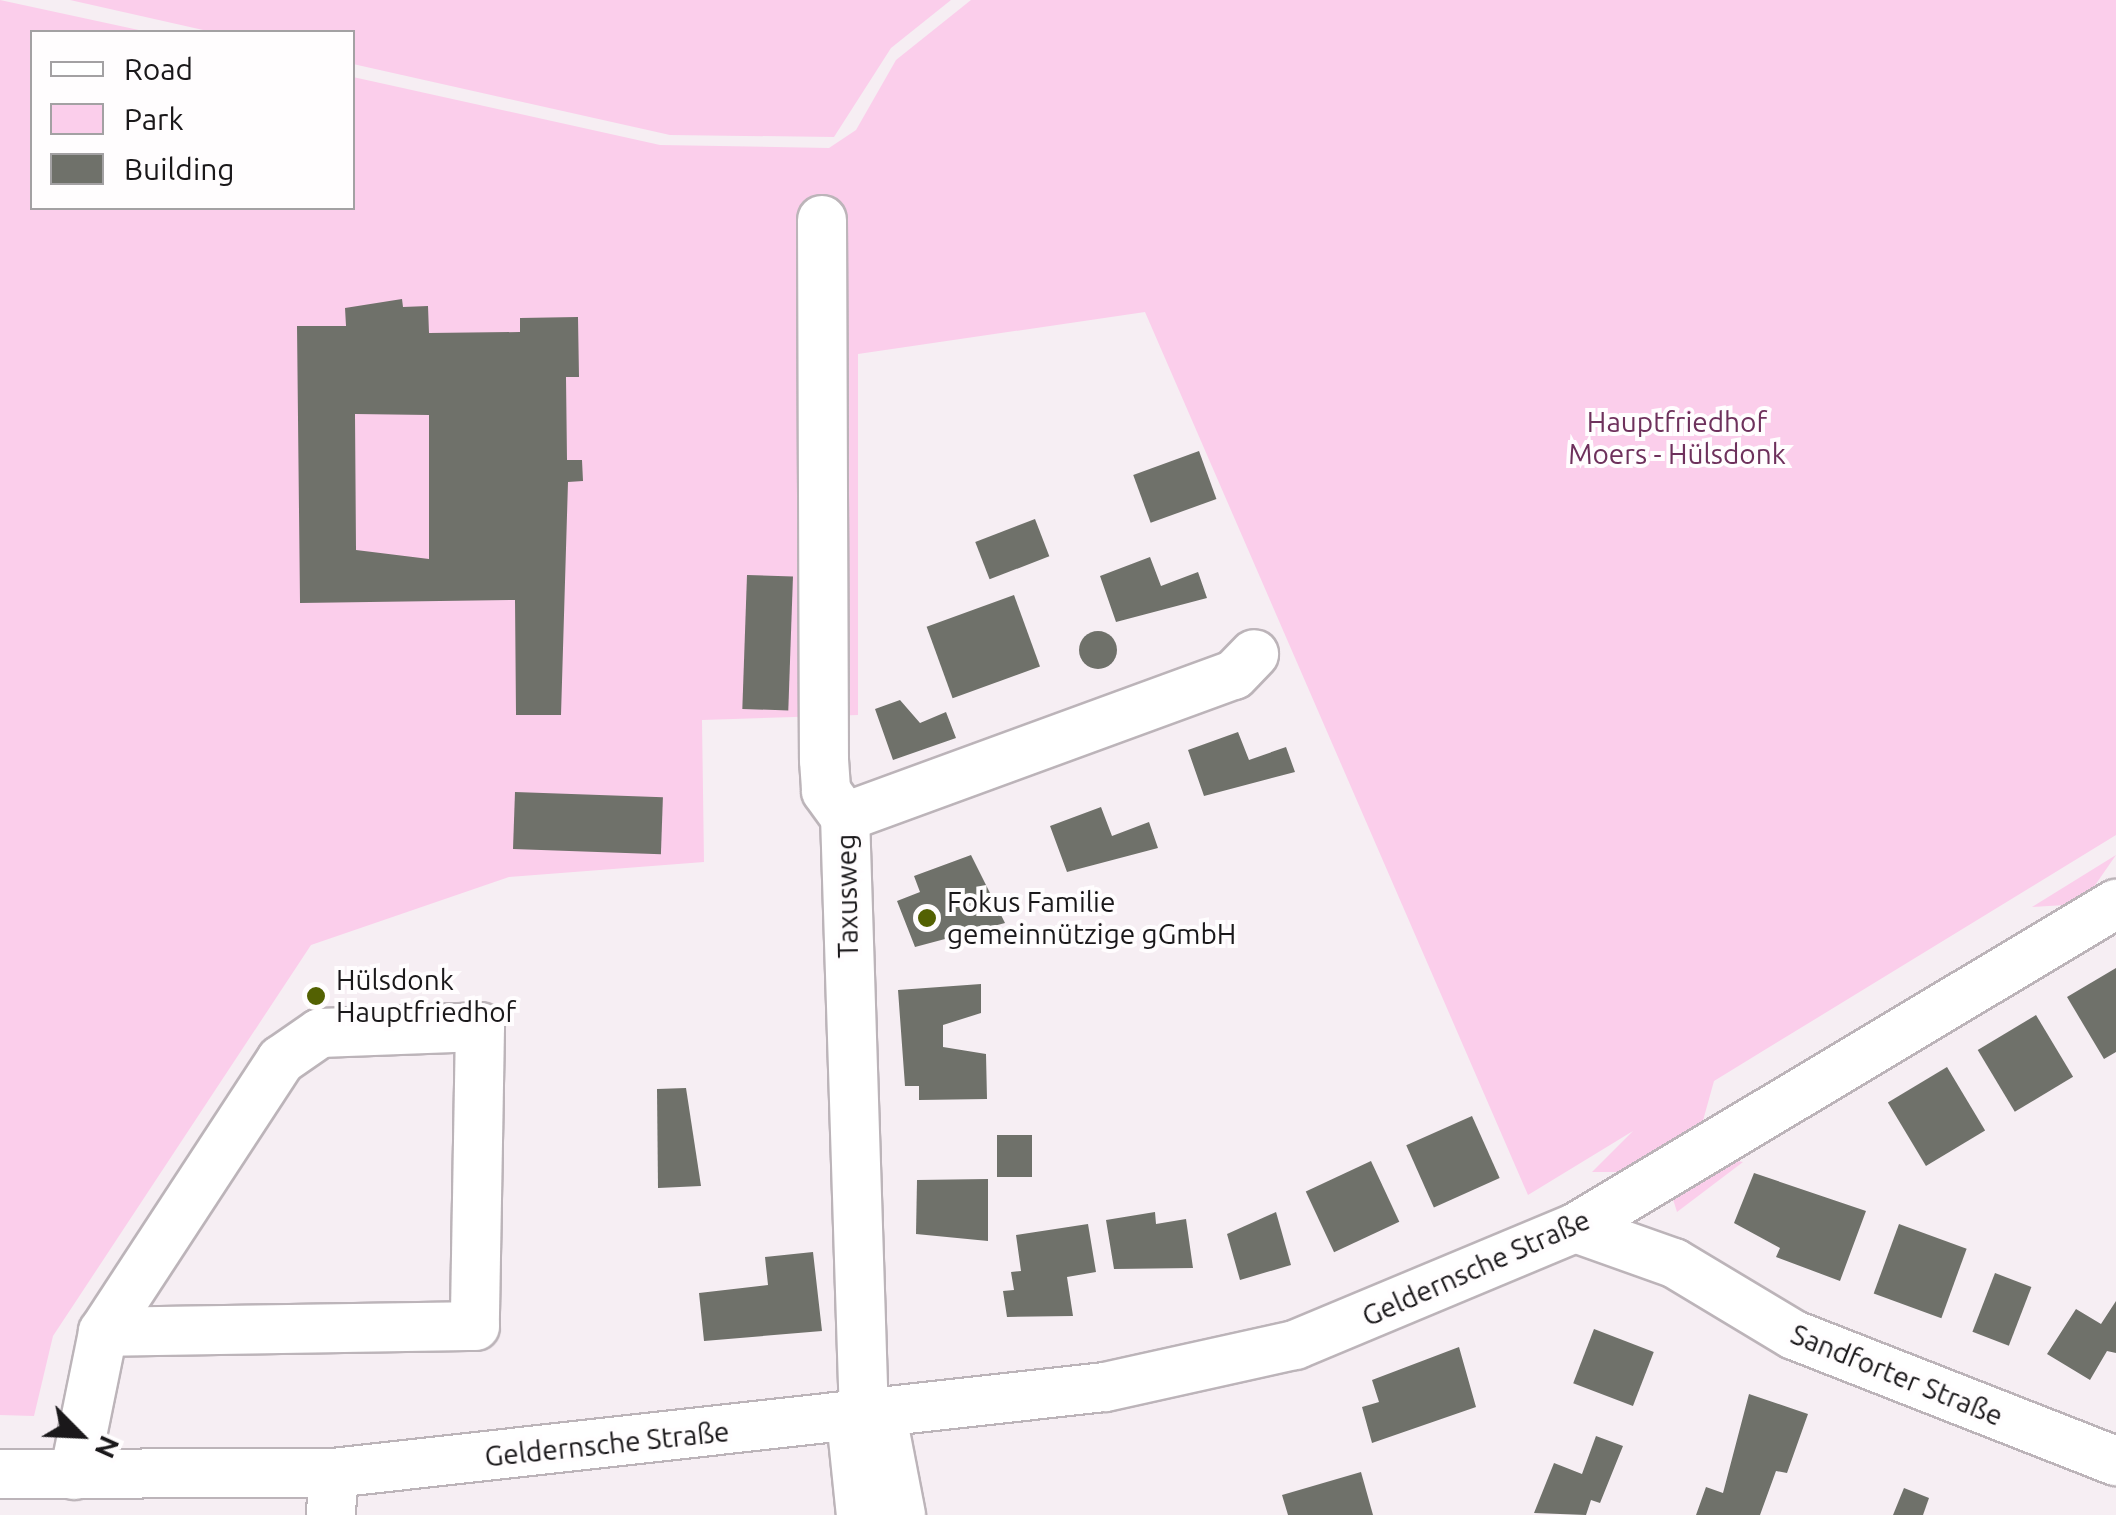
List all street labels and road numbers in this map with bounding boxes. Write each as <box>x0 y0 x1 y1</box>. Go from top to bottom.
street label: Taxusweg <box>829 834 865 958</box>
street label: Geldernsche Straße <box>1357 1203 1595 1333</box>
street label: Sandforter Straße <box>1786 1317 2008 1433</box>
street label: Geldernsche Straße <box>483 1414 731 1474</box>

